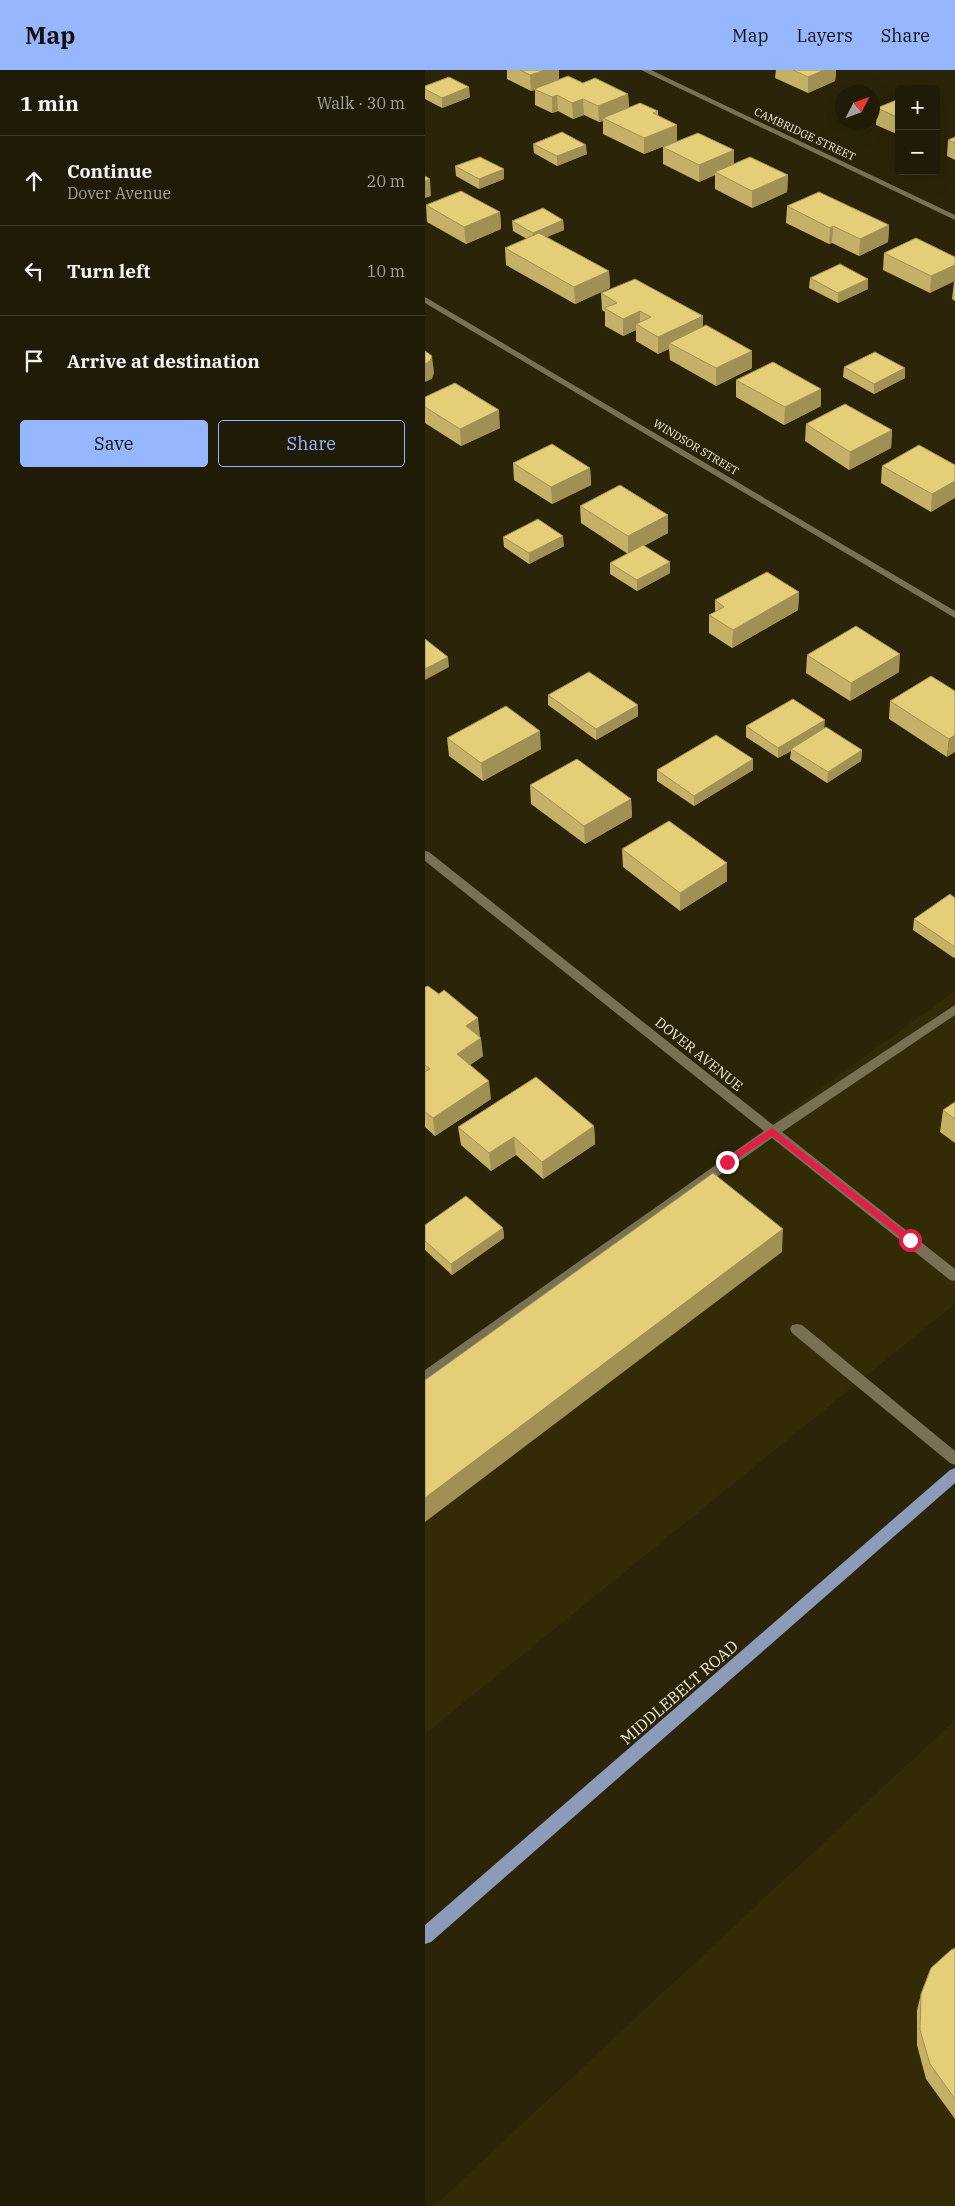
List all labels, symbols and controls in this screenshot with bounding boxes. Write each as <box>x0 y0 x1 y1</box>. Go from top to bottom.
text: Map <box>25 19 75 51</box>
text: Map <box>732 24 769 47</box>
text: Layers <box>797 24 853 47</box>
text: Share <box>881 24 930 47</box>
north arrow <box>835 85 880 130</box>
map controls <box>895 85 940 175</box>
button: + <box>895 85 940 130</box>
text: 1 min <box>20 89 79 117</box>
text: Walk · 30 m <box>317 93 405 113</box>
street label: CAMBRIDGE STREET <box>752 104 858 164</box>
button: − <box>895 130 940 175</box>
text: Continue <box>67 159 152 183</box>
icon: ahead <box>20 167 48 195</box>
text: 20 m <box>367 171 405 191</box>
text: Dover Avenue <box>67 183 171 203</box>
icon: left <box>20 257 48 285</box>
text: Turn left <box>67 259 150 283</box>
text: 10 m <box>367 261 405 281</box>
icon: arrive <box>20 347 48 375</box>
text: Arrive at destination <box>67 349 260 373</box>
street label: WINDSOR STREET <box>651 416 741 478</box>
button: Save <box>20 420 208 467</box>
button: Share <box>218 420 405 467</box>
street label: DOVER AVENUE <box>651 1013 747 1095</box>
route end <box>716 1151 739 1174</box>
route start <box>899 1229 922 1252</box>
street label: MIDDLEBELT ROAD <box>616 1635 742 1749</box>

